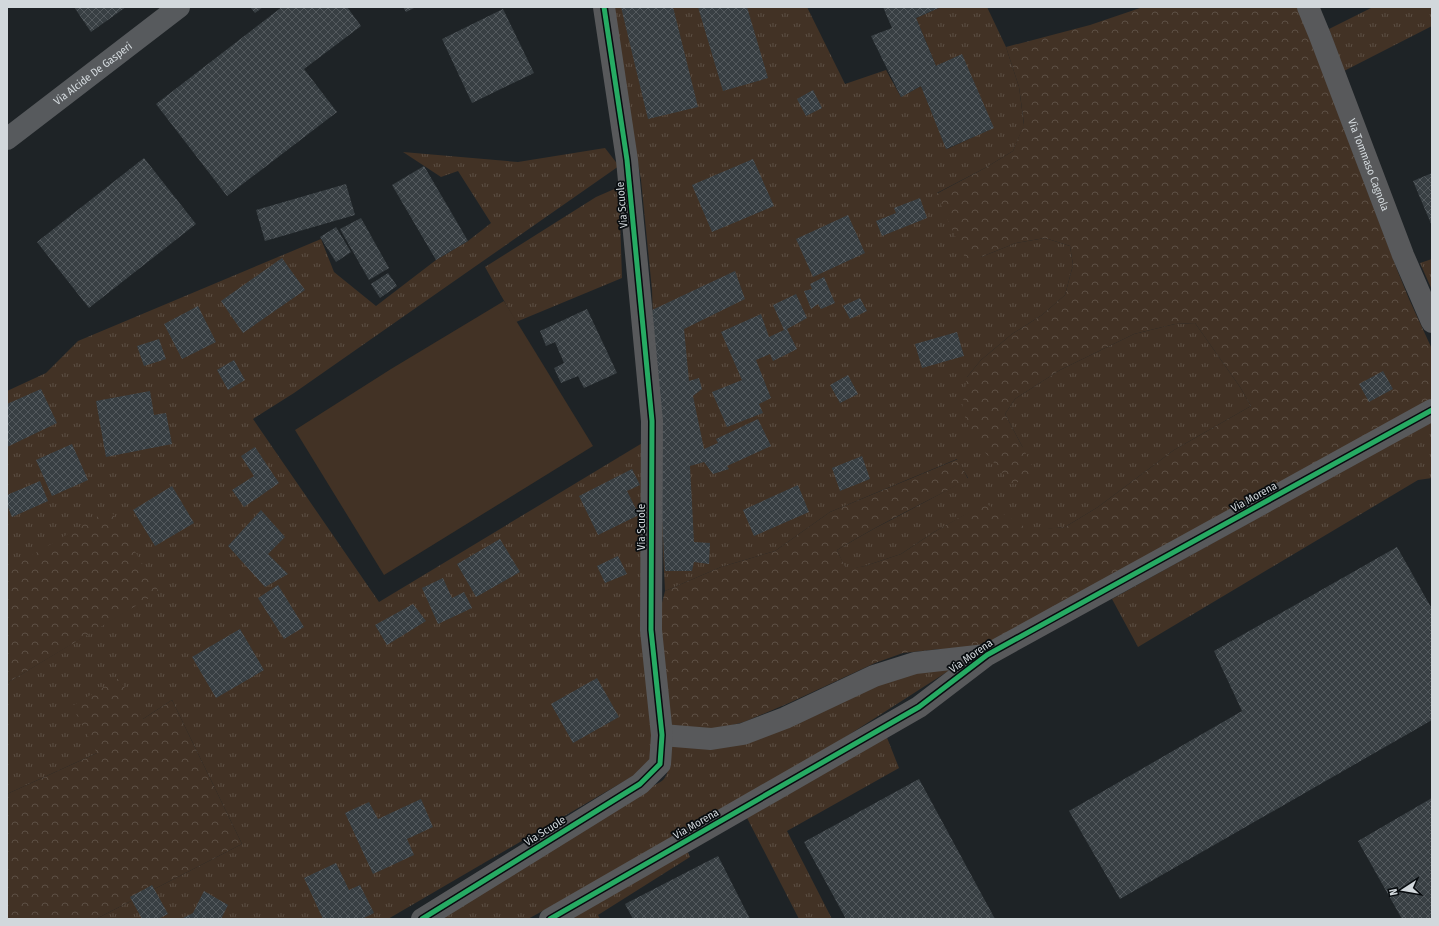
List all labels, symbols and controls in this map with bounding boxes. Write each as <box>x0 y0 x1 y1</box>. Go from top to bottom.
street label: Via Alcide De Gasperi <box>51 39 135 107</box>
street label: Via Tommaso Cagnola <box>1345 117 1392 213</box>
street label: Via Scuole <box>614 181 630 229</box>
street label: Via Morena <box>1229 479 1279 515</box>
street label: Via Scuole <box>635 504 648 550</box>
street label: Via Morena <box>947 636 995 676</box>
street label: Via Morena <box>671 806 721 842</box>
street label: Via Scuole <box>522 813 568 849</box>
north arrow <box>1383 870 1423 910</box>
text: N <box>1387 887 1401 897</box>

